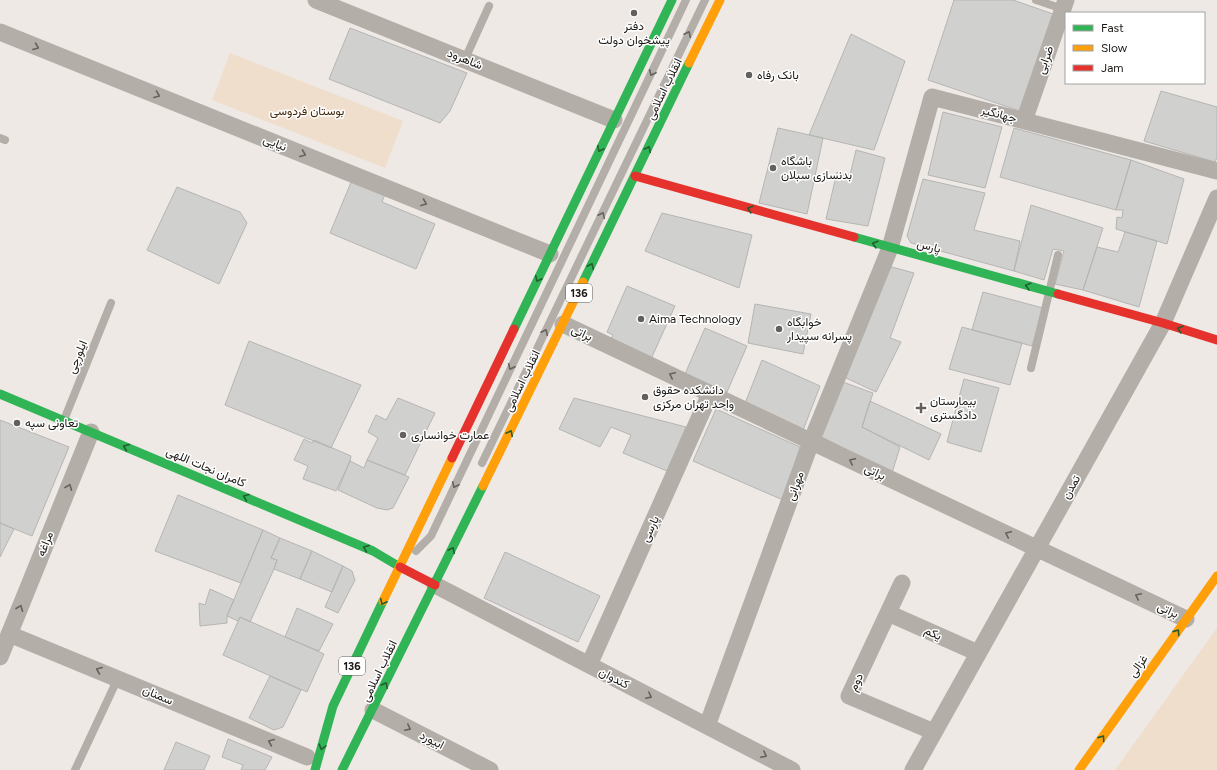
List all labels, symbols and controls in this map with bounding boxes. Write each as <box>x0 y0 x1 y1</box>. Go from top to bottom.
marker: دفتر پیشخوان دولت <box>629 8 639 18</box>
legend <box>1065 12 1205 84</box>
place label: دفتر پیشخوان دولت <box>598 19 670 48</box>
text: Fast <box>1101 21 1124 35</box>
one-way arrow <box>683 31 691 39</box>
text: Slow <box>1101 41 1128 55</box>
one-way arrow <box>33 42 40 50</box>
street label: ضرابی <box>1034 44 1057 76</box>
street label: شاهرود <box>445 46 485 73</box>
street label: انقلاب اسلامی <box>643 56 686 123</box>
text: Jam <box>1101 61 1124 75</box>
place label: بانک رفاه <box>757 68 799 83</box>
one-way arrow <box>649 69 657 76</box>
marker: بانک رفاه <box>744 70 754 80</box>
one-way arrow <box>153 91 160 99</box>
street label: جهانگیر <box>979 102 1018 126</box>
park label: بوستان فردوسی <box>270 104 344 119</box>
street label: نیایی <box>261 132 289 155</box>
one-way arrow <box>597 144 605 152</box>
one-way arrow <box>643 146 651 153</box>
one-way arrow <box>300 150 307 158</box>
place label: باشگاه بدنسازی سبلان <box>781 154 852 183</box>
marker: باشگاه بدنسازی سبلان <box>768 163 778 173</box>
one-way arrow <box>420 198 427 206</box>
one-way arrow <box>747 205 754 214</box>
one-way arrow <box>597 211 605 219</box>
street label: پارس <box>915 236 943 257</box>
one-way arrow <box>872 240 879 249</box>
one-way arrow <box>587 263 594 270</box>
one-way arrow <box>535 274 543 282</box>
one-way arrow <box>1024 282 1031 291</box>
road number: 136 <box>566 284 592 302</box>
place label: Aima Technology <box>649 312 742 326</box>
marker: Aima Technology <box>636 314 646 324</box>
place label: خوابگاه پسرانه سپیدار <box>786 315 852 344</box>
street label: براتی <box>569 322 595 345</box>
marker: خوابگاه پسرانه سپیدار <box>774 324 784 334</box>
one-way arrow <box>1176 325 1183 333</box>
one-way arrow <box>540 328 548 336</box>
street label: ایلورچی <box>64 338 91 376</box>
street label: انقلاب اسلامی <box>501 348 544 415</box>
one-way arrow <box>508 363 516 371</box>
one-way arrow <box>668 372 676 380</box>
place label: دانشکده حقوق واحد تهران مرکزی <box>653 383 734 412</box>
marker: دانشکده حقوق واحد تهران مرکزی <box>640 392 650 402</box>
place label: بیمارستان دادگستری <box>930 394 977 423</box>
marker: بیمارستان دادگستری <box>915 402 927 414</box>
place label: تعاونی سپه <box>25 416 79 431</box>
marker: تعاونی سپه <box>12 418 22 428</box>
place label: عمارت خوانساری <box>411 428 489 443</box>
marker: عمارت خوانساری <box>398 430 408 440</box>
one-way arrow <box>505 430 513 437</box>
one-way arrow <box>123 443 130 451</box>
street label: کامران نجات اللهی <box>164 444 248 491</box>
one-way arrow <box>849 458 857 466</box>
street label: براتی <box>862 461 888 484</box>
street label: مهرانی <box>783 469 808 503</box>
street label: تمدن <box>1059 472 1083 501</box>
one-way arrow <box>452 480 460 488</box>
one-way arrow <box>64 484 72 491</box>
one-way arrow <box>243 494 250 502</box>
street label: پارسی <box>638 513 663 545</box>
street label: مراغه <box>34 530 57 559</box>
one-way arrow <box>1005 531 1012 539</box>
one-way arrow <box>362 545 370 553</box>
one-way arrow <box>447 546 455 554</box>
one-way arrow <box>1135 593 1143 601</box>
one-way arrow <box>380 597 388 605</box>
street label: براتی <box>1155 599 1181 622</box>
one-way arrow <box>15 604 23 612</box>
street label: یکم <box>922 623 944 644</box>
one-way arrow <box>1172 629 1180 636</box>
street label: انقلاب اسلامی <box>358 638 401 705</box>
street label: غزالی <box>1125 652 1151 680</box>
road number: 136 <box>339 657 365 675</box>
street label: کندوان <box>596 664 631 692</box>
one-way arrow <box>95 667 102 675</box>
street label: دوم <box>846 671 867 694</box>
street label: سمنان <box>141 682 175 708</box>
one-way arrow <box>380 682 388 690</box>
one-way arrow <box>644 691 652 699</box>
one-way arrow <box>403 723 411 731</box>
street label: ابیورد <box>417 728 447 753</box>
one-way arrow <box>1097 735 1105 742</box>
one-way arrow <box>267 739 275 747</box>
one-way arrow <box>319 744 327 750</box>
one-way arrow <box>760 751 767 758</box>

